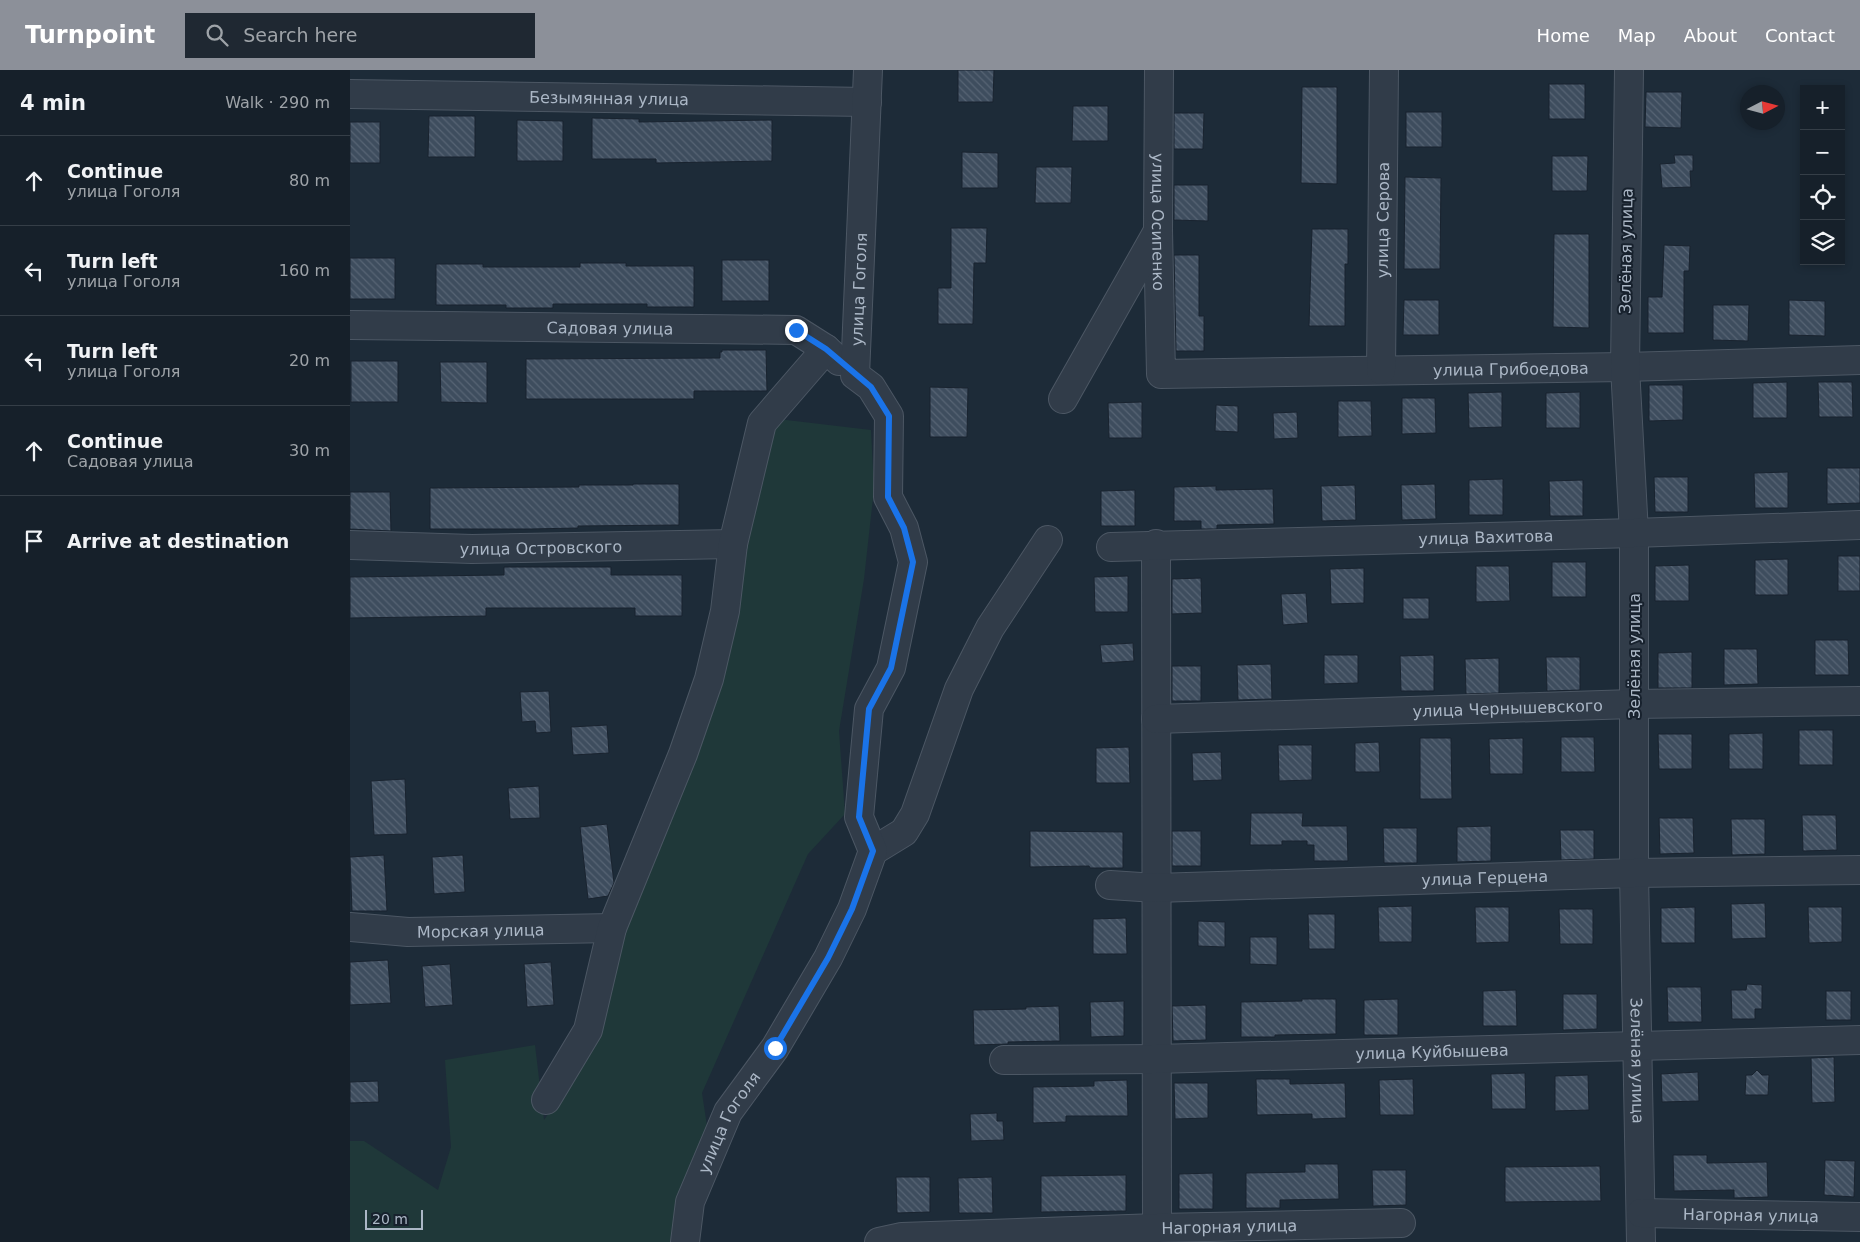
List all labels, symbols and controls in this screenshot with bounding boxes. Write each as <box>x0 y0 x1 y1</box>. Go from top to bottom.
search box <box>185 13 535 58</box>
text: Turnpoint <box>25 21 155 49</box>
icon: search <box>203 21 231 49</box>
text: Search here <box>243 24 357 46</box>
text: Home <box>1537 25 1590 46</box>
text: Map <box>1618 25 1656 46</box>
text: About <box>1684 25 1737 46</box>
text: Contact <box>1765 25 1835 46</box>
north arrow <box>1740 85 1785 130</box>
map controls <box>1800 85 1845 265</box>
button: + <box>1800 85 1845 130</box>
street label: Безымянная улица <box>529 87 689 109</box>
text: 4 min <box>20 91 86 115</box>
text: Walk · 290 m <box>225 93 330 112</box>
button: − <box>1800 130 1845 175</box>
street label: улица Осипенко <box>1148 153 1169 291</box>
text: Continue <box>67 160 163 182</box>
street label: улица Серова <box>1372 162 1393 278</box>
icon: ahead <box>20 167 48 195</box>
text: 80 m <box>289 171 330 190</box>
button: locate <box>1800 175 1845 220</box>
text: улица Гоголя <box>67 182 180 201</box>
street label: Зелёная улица <box>1615 188 1637 314</box>
button: layers <box>1800 220 1845 265</box>
street label: улица Гоголя <box>847 232 871 347</box>
text: Turn left <box>67 250 158 272</box>
icon: left <box>20 257 48 285</box>
text: 160 m <box>279 261 330 280</box>
text: улица Гоголя <box>67 272 180 291</box>
street label: Садовая улица <box>547 318 673 338</box>
route end <box>785 319 808 342</box>
text: Turn left <box>67 340 158 362</box>
icon: left <box>20 347 48 375</box>
text: 20 m <box>289 351 330 370</box>
street label: улица Грибоедова <box>1433 358 1589 379</box>
text: улица Гоголя <box>67 362 180 381</box>
text: Continue <box>67 430 163 452</box>
icon: ahead <box>20 437 48 465</box>
text: 30 m <box>289 441 330 460</box>
text: Садовая улица <box>67 452 194 471</box>
street label: улица Вахитова <box>1418 526 1554 548</box>
icon: arrive <box>20 527 48 555</box>
text: Arrive at destination <box>67 530 289 552</box>
street label: улица Островского <box>459 537 622 559</box>
street label: Зелёная улица <box>1625 593 1644 719</box>
street label: улица Чернышевского <box>1412 695 1603 720</box>
street label: улица Герцена <box>1421 866 1548 889</box>
street label: Морская улица <box>417 920 545 941</box>
street label: Зелёная улица <box>1627 998 1648 1124</box>
route start <box>764 1037 787 1060</box>
street label: улица Куйбышева <box>1355 1040 1509 1063</box>
street label: улица Гоголя <box>694 1068 764 1176</box>
street label: Нагорная улица <box>1683 1204 1819 1226</box>
scale bar <box>365 1207 422 1230</box>
text: 20 m <box>372 1211 408 1227</box>
street label: Нагорная улица <box>1161 1216 1297 1237</box>

